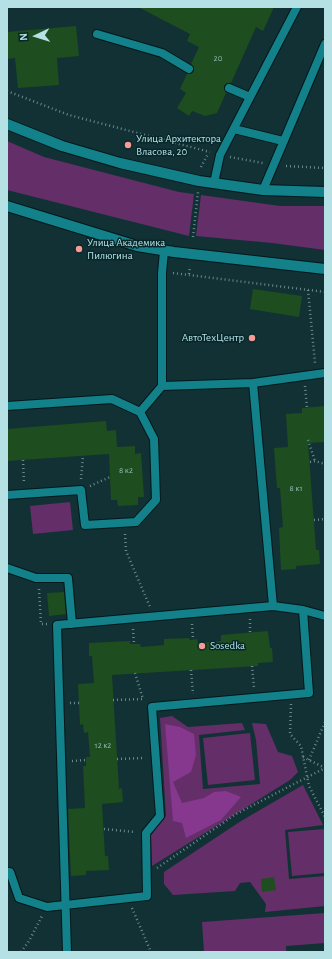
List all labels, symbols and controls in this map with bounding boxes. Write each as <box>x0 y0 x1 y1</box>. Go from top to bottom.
north arrow <box>16 16 56 56</box>
text: N <box>18 33 29 41</box>
house number: 20 <box>214 53 222 63</box>
place label: Улица Архитектора Власова, 20 <box>136 132 221 158</box>
marker: Улица Архитектора Власова, 20 <box>123 140 133 150</box>
place label: Улица Академика Пилюгина <box>87 236 165 262</box>
marker: Улица Академика Пилюгина <box>74 244 84 254</box>
place label: АвтоТехЦентр <box>182 331 244 345</box>
marker: АвтоТехЦентр <box>247 333 257 343</box>
house number: 8 к2 <box>119 465 133 475</box>
house number: 8 к1 <box>290 483 302 493</box>
place label: Sosedka <box>210 639 245 653</box>
marker: Sosedka <box>197 641 207 651</box>
house number: 12 к2 <box>95 740 111 750</box>

